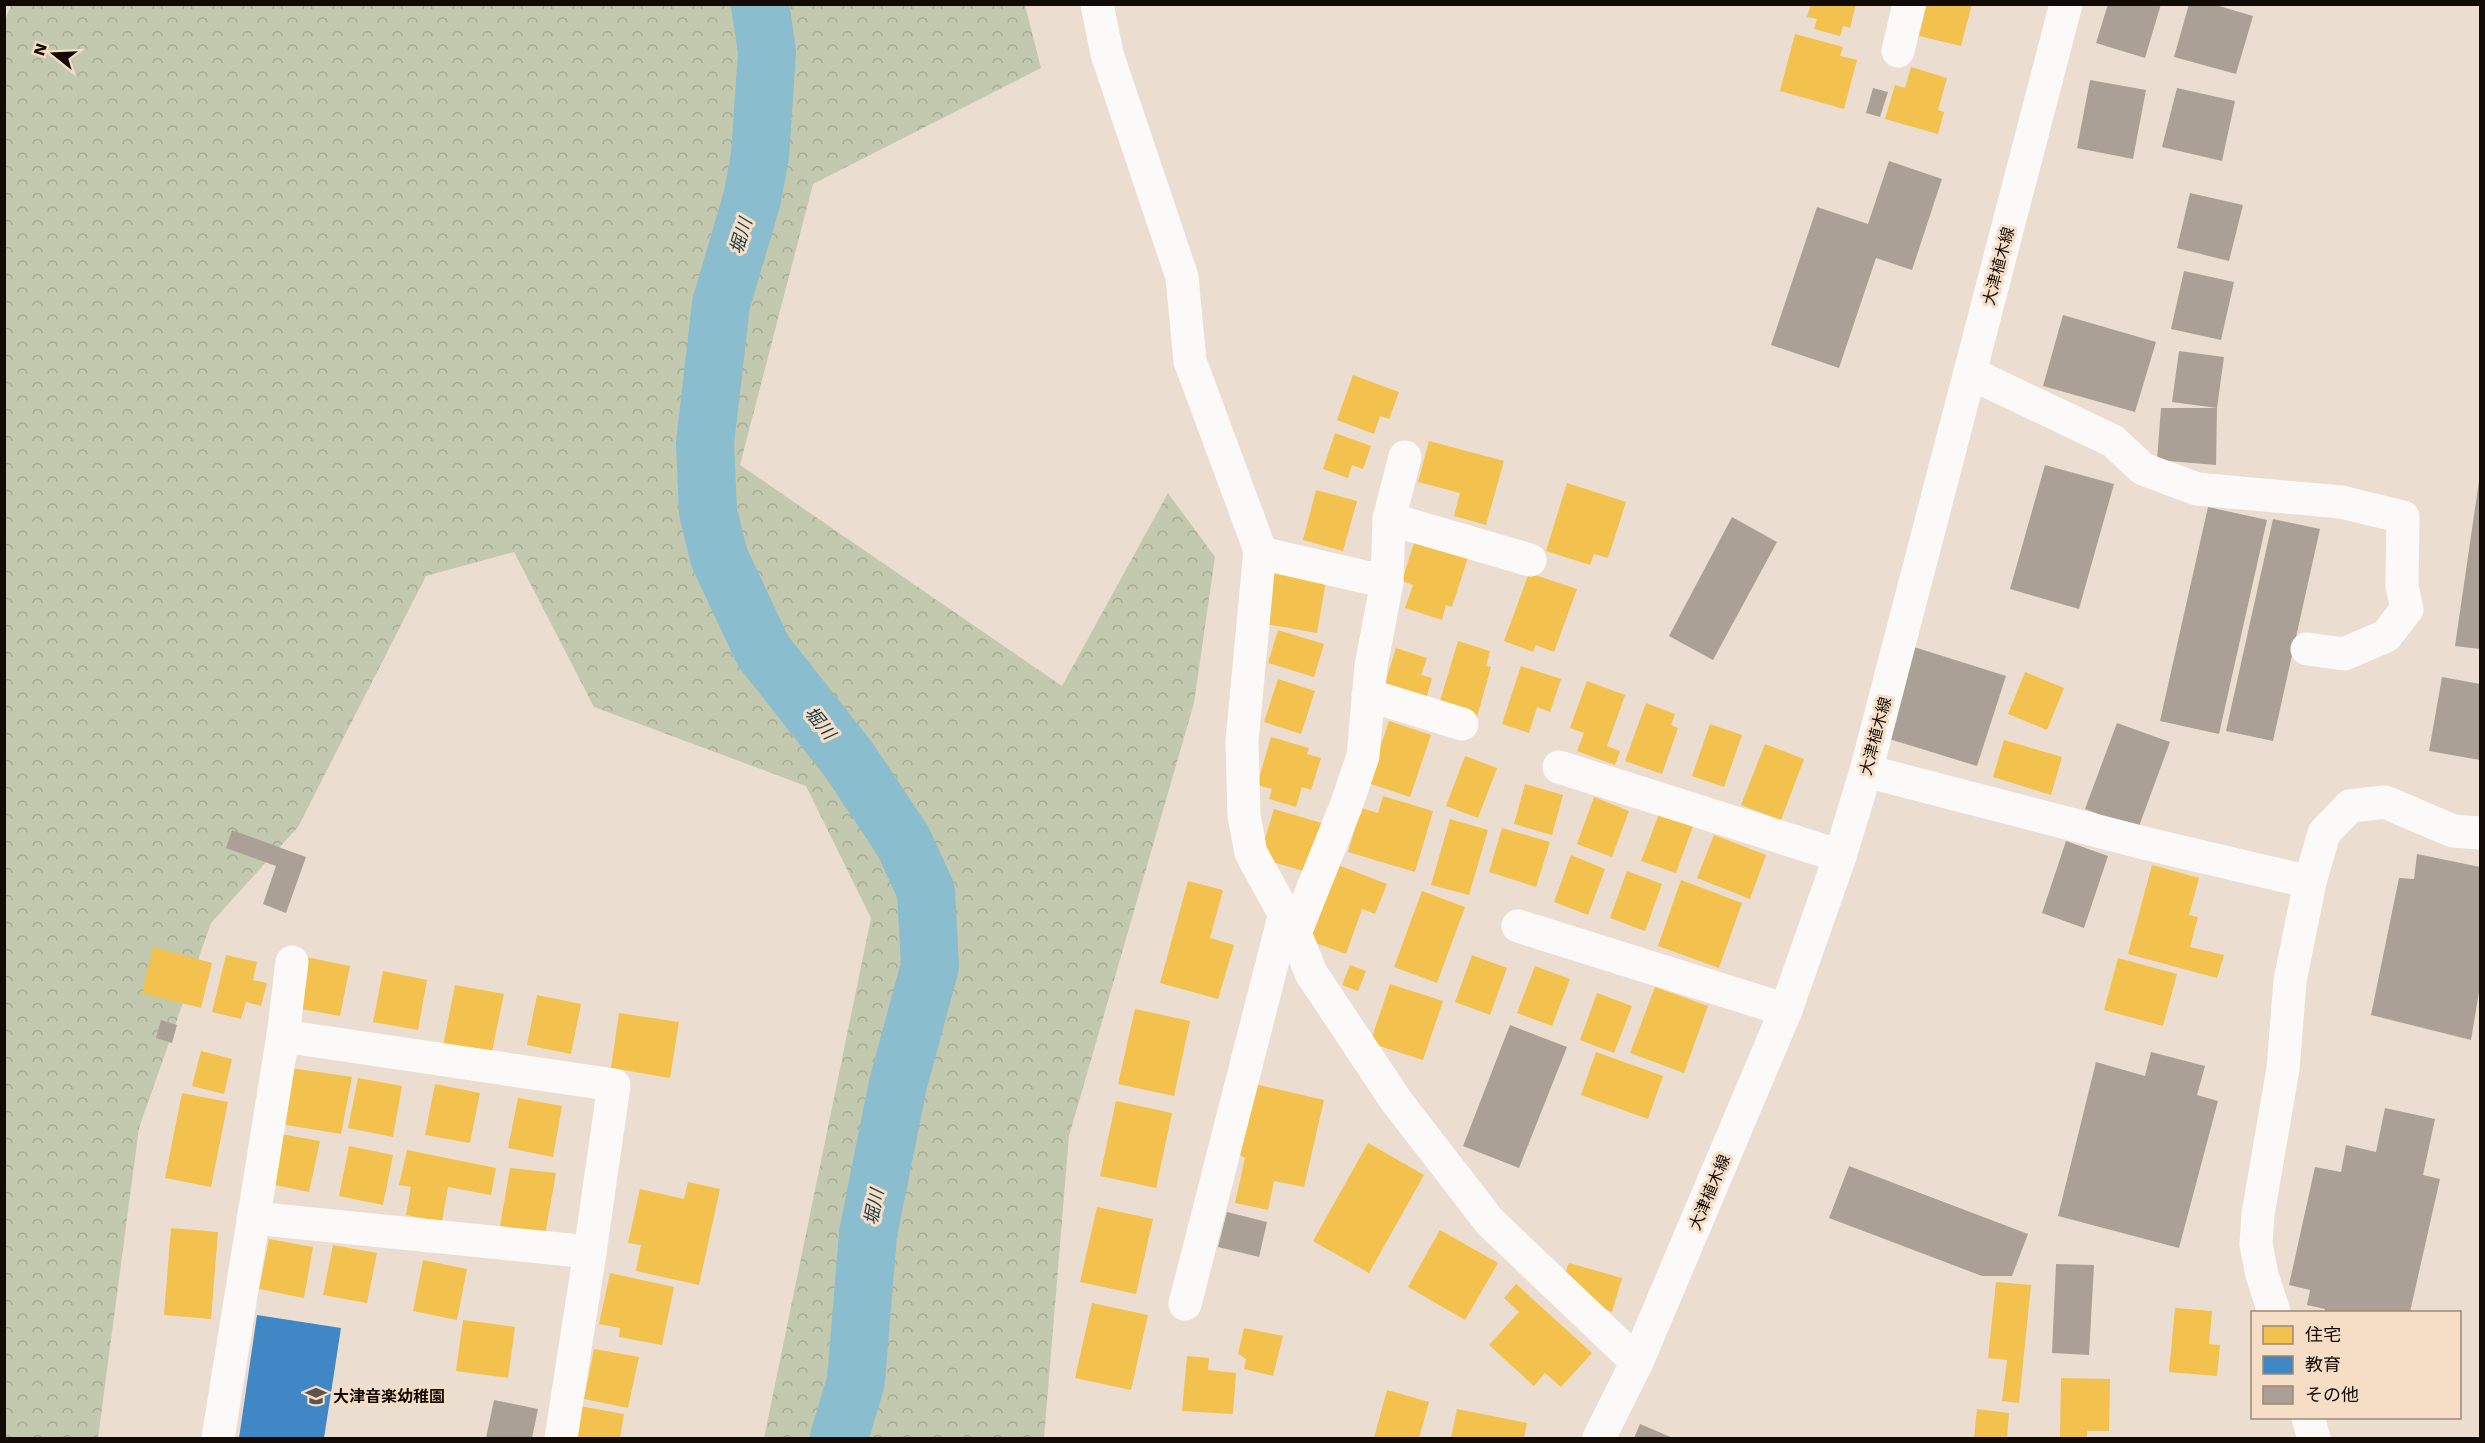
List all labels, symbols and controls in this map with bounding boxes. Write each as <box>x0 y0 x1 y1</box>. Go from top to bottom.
north arrow <box>24 24 84 84</box>
text: N <box>29 41 51 58</box>
water label: 堀川 <box>725 214 756 256</box>
street label: 大津植木線 <box>1979 225 2018 307</box>
street label: 大津植木線 <box>1856 695 1895 777</box>
water label: 堀川 <box>801 702 841 745</box>
street label: 大津植木線 <box>1685 1152 1734 1233</box>
water label: 堀川 <box>860 1185 888 1227</box>
legend <box>2251 1311 2461 1419</box>
text: 住宅 <box>2305 1324 2341 1345</box>
text: 教育 <box>2305 1354 2341 1375</box>
school or university icon: 大津音楽幼稚園 <box>304 1384 328 1408</box>
text: その他 <box>2305 1384 2359 1405</box>
place label: 大津音楽幼稚園 <box>333 1387 445 1406</box>

